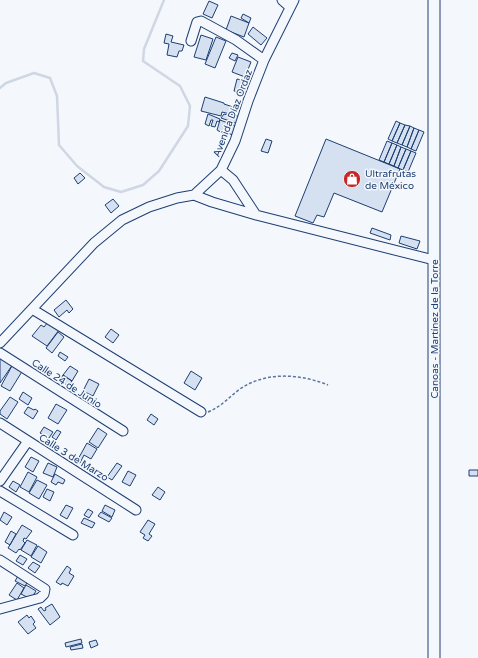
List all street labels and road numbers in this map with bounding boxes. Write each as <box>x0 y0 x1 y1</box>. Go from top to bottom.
street label: Avenida Díaz Ordaz <box>211 68 255 159</box>
street label: Canoas - Martínez de la Torre <box>429 259 441 399</box>
street label: Calle 24 de Junio <box>29 357 104 411</box>
street label: Calle 3 de Marzo <box>37 432 110 484</box>

